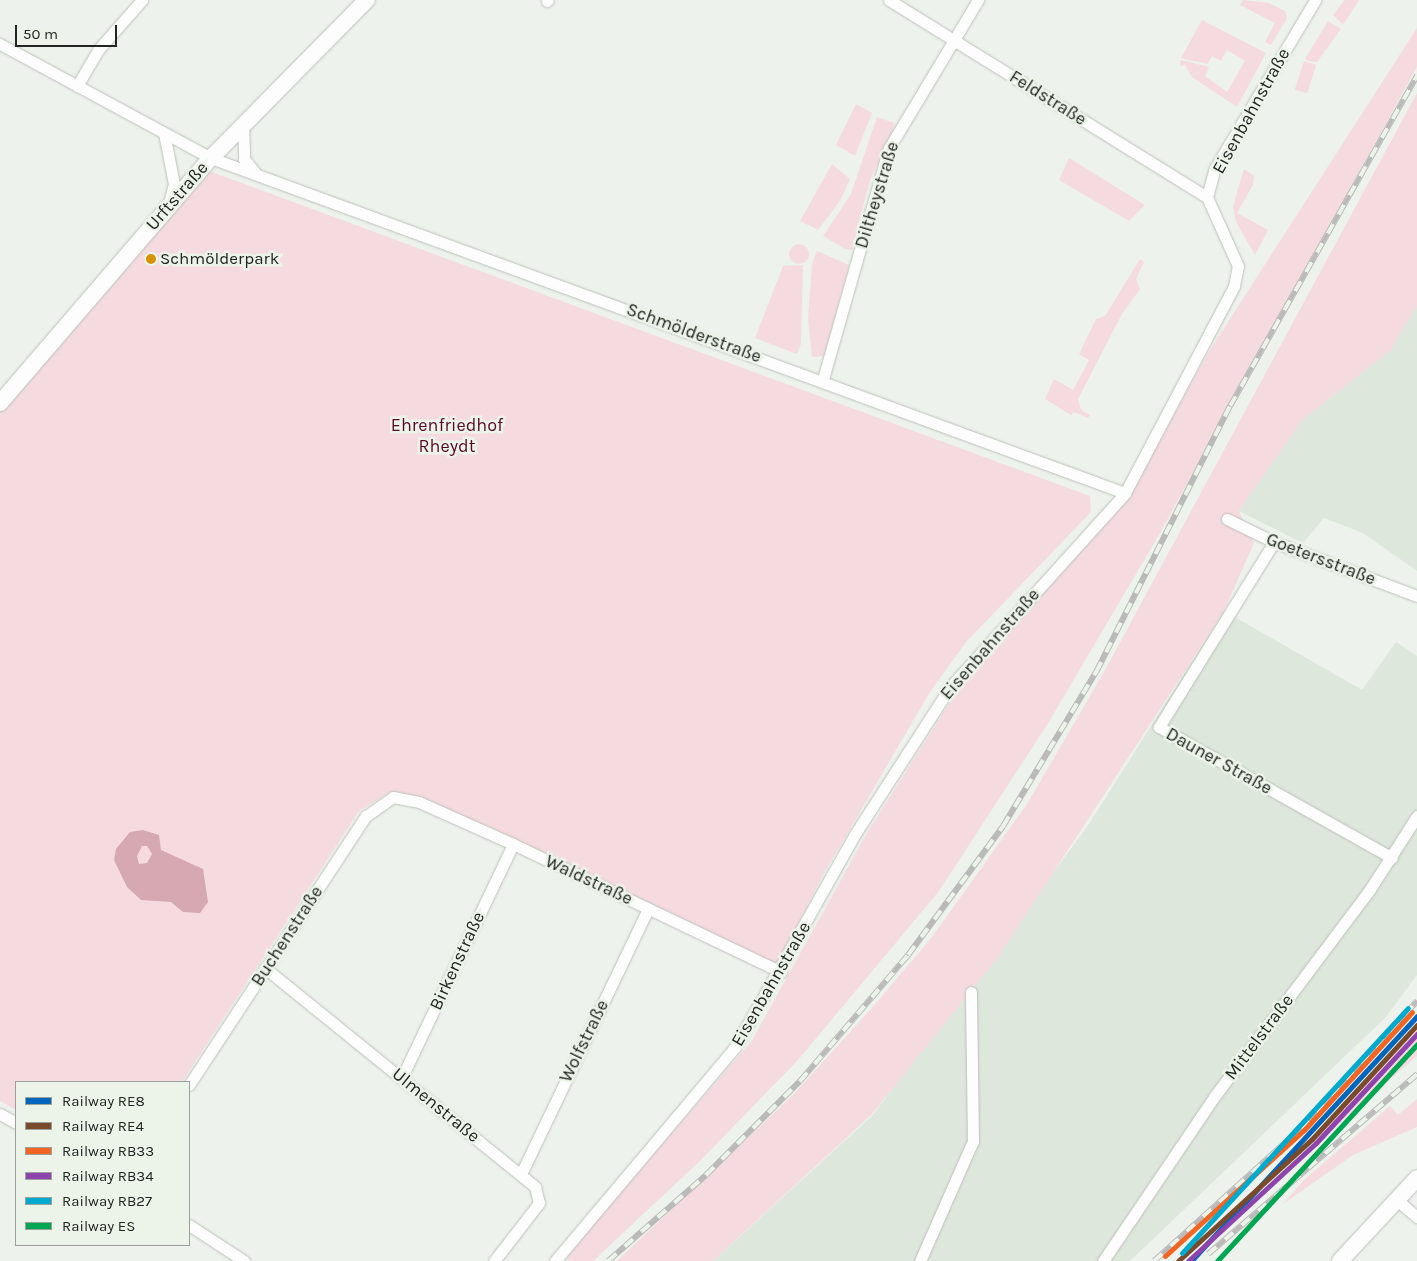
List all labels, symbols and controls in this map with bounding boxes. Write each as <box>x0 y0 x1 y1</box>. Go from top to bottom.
scale bar <box>18 15 120 47</box>
text: 50 m <box>23 25 58 43</box>
street label: Eisenbahnstraße <box>1208 44 1294 178</box>
street label: Feldstraße <box>1005 66 1091 130</box>
street label: Diltheystraße <box>851 139 903 251</box>
street label: Urftstraße <box>141 157 213 235</box>
place label: Schmölderpark <box>160 249 279 269</box>
marker: Schmölderpark <box>146 254 156 264</box>
street label: Schmölderstraße <box>624 299 764 367</box>
park label: Ehrenfriedhof Rheydt <box>391 415 503 458</box>
street label: Goetersstraße <box>1263 528 1379 590</box>
street label: Eisenbahnstraße <box>936 584 1044 704</box>
street label: Dauner Straße <box>1162 723 1276 799</box>
street label: Waldstraße <box>542 850 636 910</box>
street label: Buchenstraße <box>247 882 327 990</box>
street label: Birkenstraße <box>425 908 489 1014</box>
street label: Eisenbahnstraße <box>727 918 815 1050</box>
street label: Mittelstraße <box>1220 990 1298 1084</box>
street label: Wolfstraße <box>555 996 613 1086</box>
street label: Ulmenstraße <box>388 1063 484 1147</box>
legend <box>15 1081 190 1246</box>
text: Railway RE8 <box>62 1092 145 1110</box>
text: Railway RE4 <box>62 1117 144 1135</box>
text: Railway RB33 <box>62 1142 154 1160</box>
text: Railway RB34 <box>62 1167 154 1185</box>
text: Railway RB27 <box>62 1192 152 1210</box>
text: Railway ES <box>62 1217 135 1235</box>

